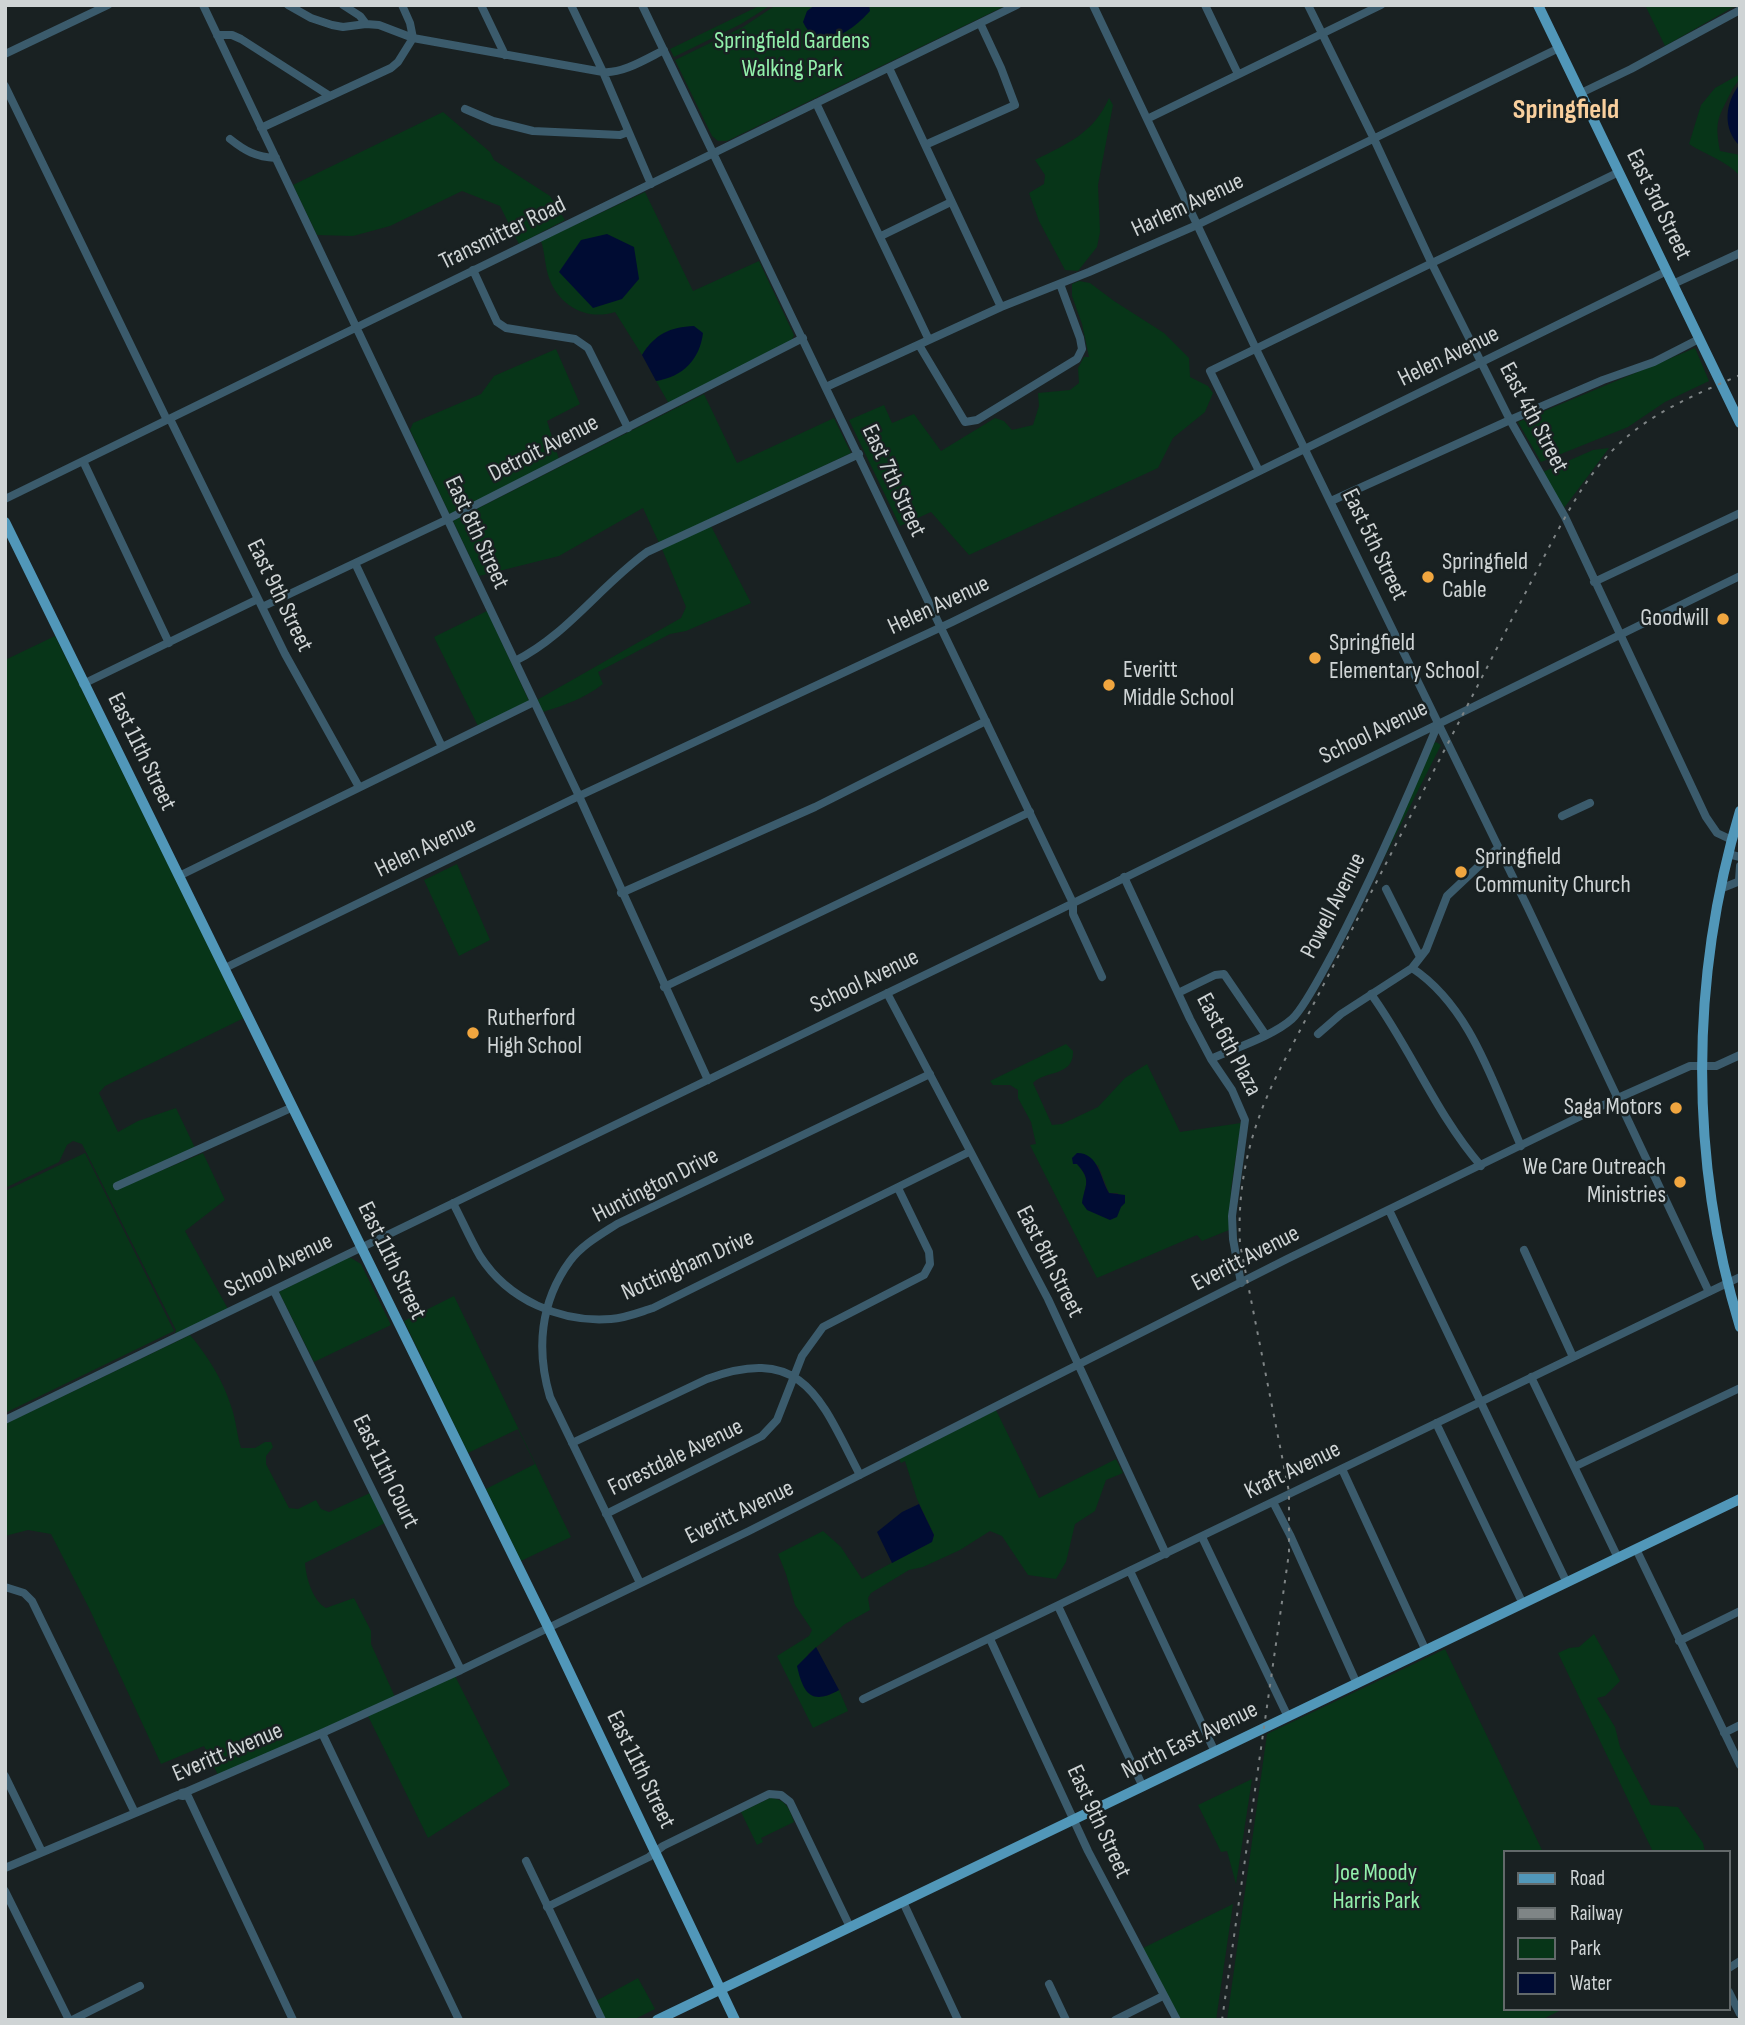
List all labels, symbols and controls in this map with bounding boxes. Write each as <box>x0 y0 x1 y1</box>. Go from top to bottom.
park label: Springfield Gardens Walking Park <box>714 28 870 84</box>
district label: Springfield <box>1513 94 1619 128</box>
street label: East 3rd Street <box>1619 145 1697 265</box>
street label: Harlem Avenue <box>1127 168 1249 244</box>
street label: Transmitter Road <box>435 191 571 277</box>
street label: Helen Avenue <box>1394 320 1504 394</box>
street label: East 4th Street <box>1492 358 1574 478</box>
street label: Detroit Avenue <box>484 409 604 489</box>
street label: East 7th Street <box>855 420 931 542</box>
street label: East 8th Street <box>437 472 515 594</box>
street label: East 5th Street <box>1335 485 1413 605</box>
street label: East 9th Street <box>239 535 319 657</box>
place label: Springfield Cable <box>1442 549 1528 605</box>
marker: Springfield Cable <box>1420 569 1436 585</box>
street label: Helen Avenue <box>884 570 994 642</box>
place label: Goodwill <box>1640 605 1709 633</box>
marker: Goodwill <box>1715 611 1731 627</box>
place label: Springfield Elementary School <box>1329 630 1480 686</box>
marker: Springfield Elementary School <box>1307 650 1323 666</box>
place label: Everitt Middle School <box>1123 657 1234 713</box>
marker: Everitt Middle School <box>1101 677 1117 693</box>
street label: East 11th Street <box>100 689 182 815</box>
street label: School Avenue <box>1315 694 1433 772</box>
street label: Helen Avenue <box>371 811 481 885</box>
place label: Springfield Community Church <box>1475 844 1631 900</box>
street label: Powell Avenue <box>1295 848 1373 964</box>
marker: Springfield Community Church <box>1453 864 1469 880</box>
street label: School Avenue <box>806 943 924 1021</box>
street label: East 6th Plaza <box>1189 989 1267 1101</box>
place label: Rutherford High School <box>487 1005 582 1061</box>
marker: Rutherford High School <box>465 1025 481 1041</box>
place label: Saga Motors <box>1564 1094 1662 1122</box>
marker: Saga Motors <box>1668 1100 1684 1116</box>
street label: Huntington Drive <box>588 1142 724 1230</box>
place label: We Care Outreach Ministries <box>1522 1154 1666 1210</box>
marker: We Care Outreach Ministries <box>1672 1174 1688 1190</box>
street label: East 11th Street <box>350 1198 432 1324</box>
street label: East 8th Street <box>1009 1202 1089 1322</box>
street label: Everitt Avenue <box>1187 1220 1305 1298</box>
street label: Nottingham Drive <box>617 1224 759 1308</box>
street label: School Avenue <box>220 1227 338 1305</box>
street label: East 11th Court <box>345 1411 425 1533</box>
street label: Forestdale Avenue <box>604 1413 748 1503</box>
street label: Kraft Avenue <box>1240 1435 1346 1507</box>
street label: Everitt Avenue <box>681 1474 799 1552</box>
street label: North East Avenue <box>1117 1696 1263 1786</box>
street label: East 11th Street <box>599 1707 681 1833</box>
street label: Everitt Avenue <box>168 1717 288 1789</box>
street label: East 9th Street <box>1059 1761 1137 1883</box>
legend <box>1504 1850 1731 2011</box>
park label: Joe Moody Harris Park <box>1332 1860 1420 1916</box>
text: Road <box>1570 1866 1605 1891</box>
text: Railway <box>1570 1901 1623 1926</box>
text: Park <box>1570 1936 1601 1961</box>
text: Water <box>1570 1971 1612 1996</box>

